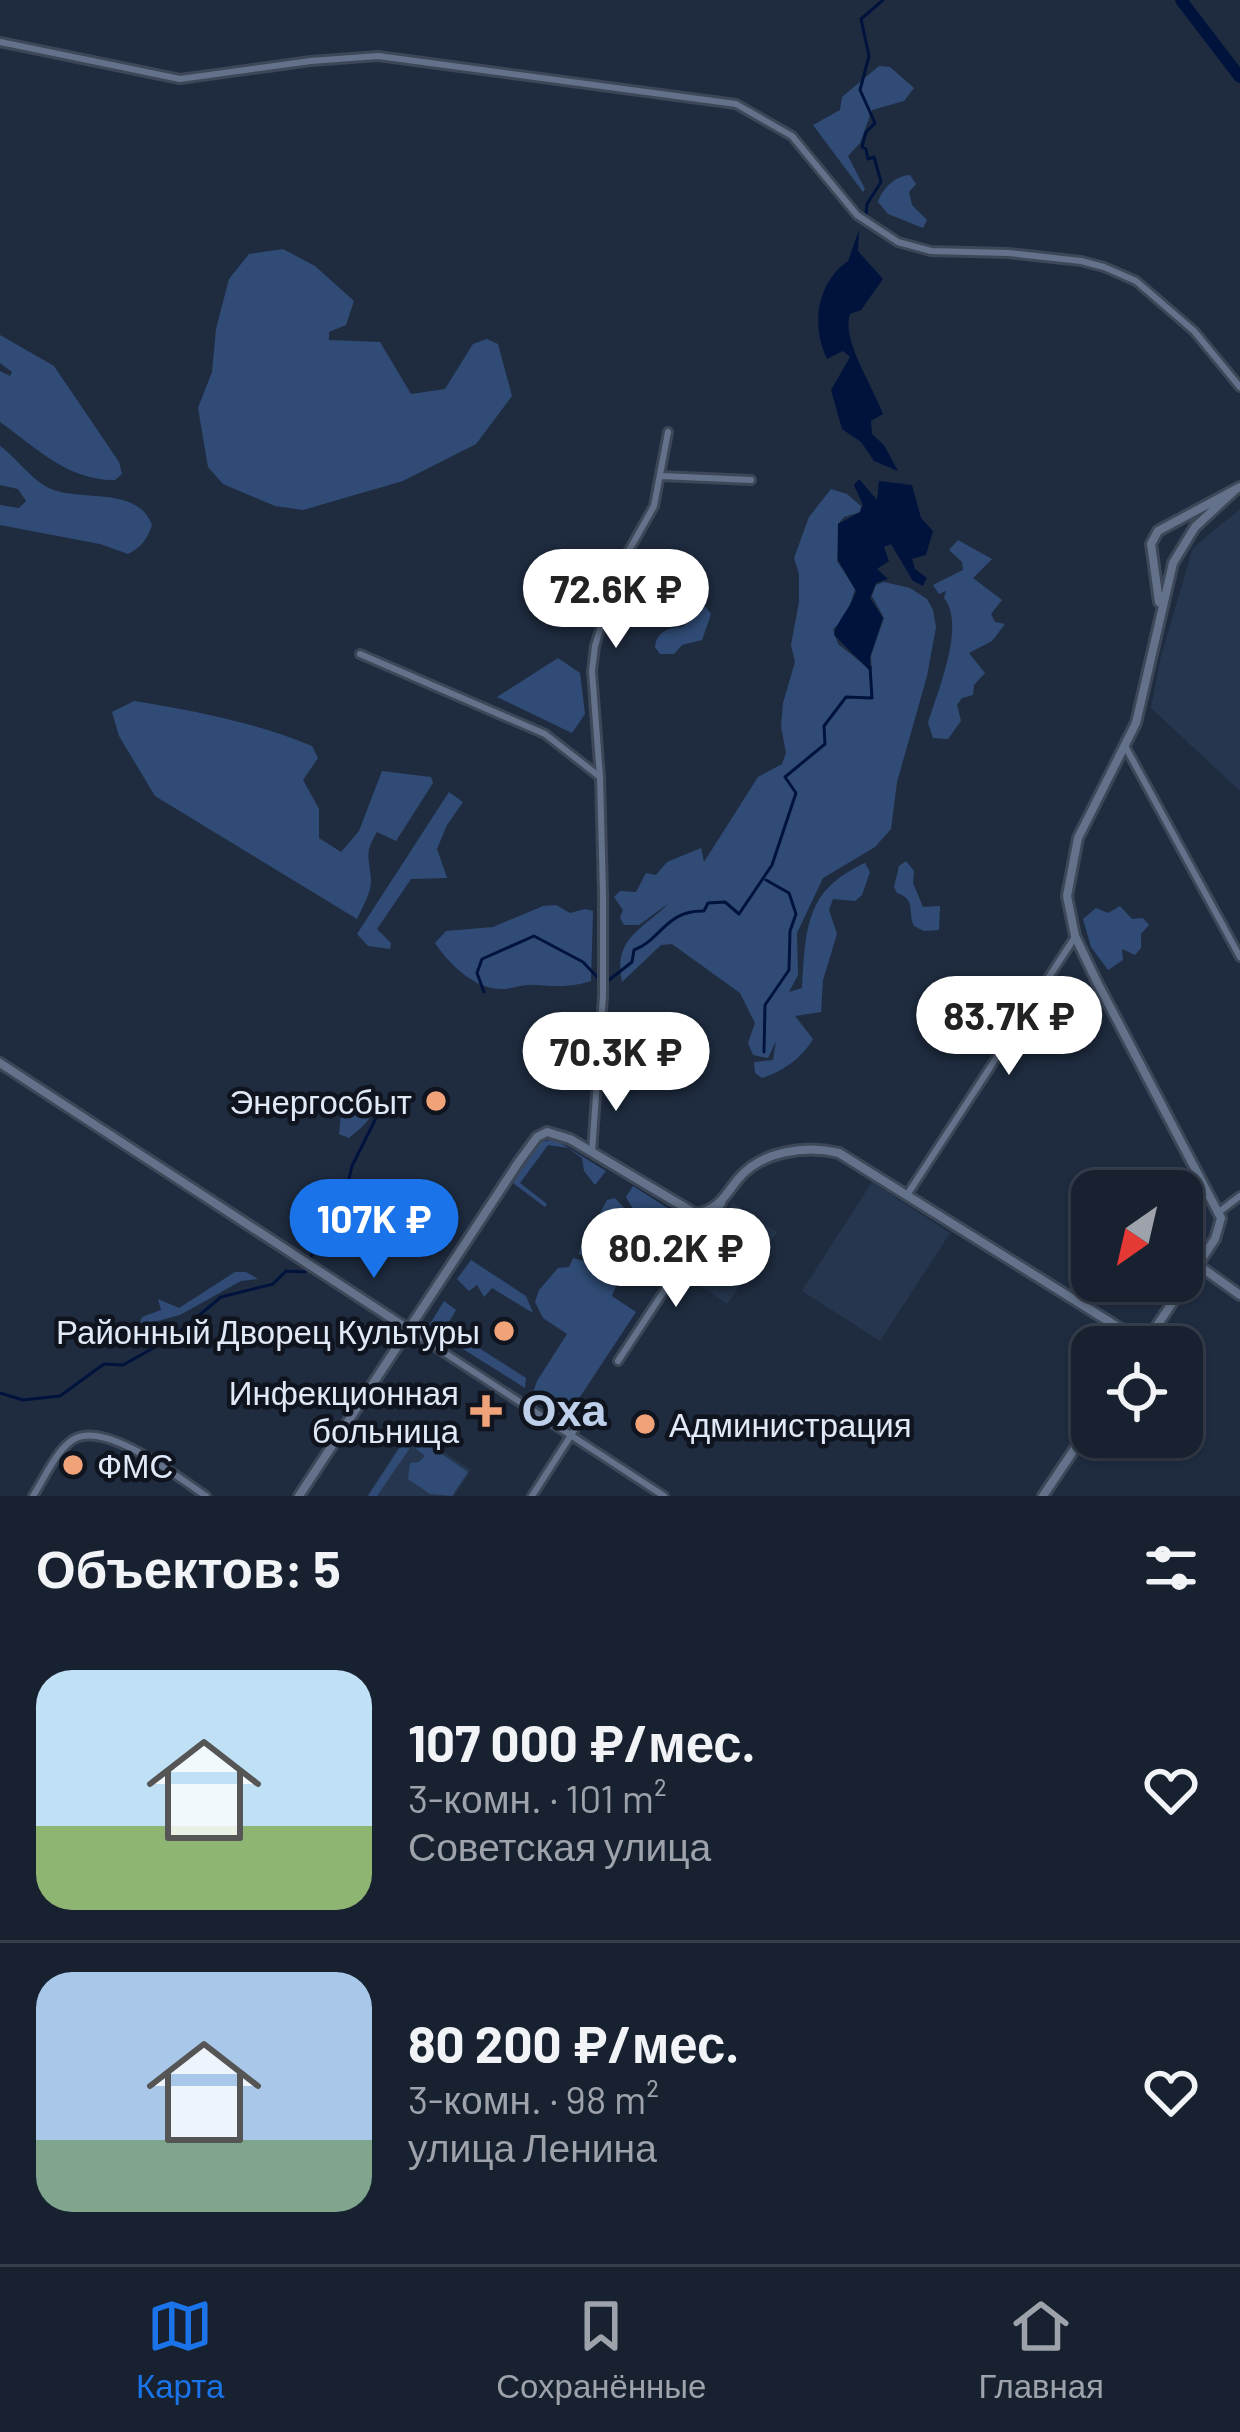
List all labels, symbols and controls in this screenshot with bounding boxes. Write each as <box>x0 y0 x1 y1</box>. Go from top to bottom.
pin: 72.6K ₽ <box>505 549 727 651</box>
text: 72.6K ₽ <box>550 564 682 611</box>
pin: 83.7K ₽ <box>898 976 1120 1078</box>
text: 83.7K ₽ <box>943 991 1075 1038</box>
pin: 70.3K ₽ <box>505 1012 727 1114</box>
text: 70.3K ₽ <box>550 1027 682 1074</box>
place label: Энергосбыт <box>229 1081 412 1121</box>
marker: Энергосбыт <box>423 1088 449 1114</box>
north arrow <box>1071 1170 1203 1302</box>
map controls <box>1071 1170 1203 1458</box>
pin: 107K ₽ <box>276 1179 472 1281</box>
text: 107K ₽ <box>317 1194 431 1241</box>
pin: 80.2K ₽ <box>565 1208 787 1310</box>
text: 80.2K ₽ <box>608 1223 744 1270</box>
place label: Районный Дворец Культуры <box>56 1311 480 1351</box>
marker: Районный Дворец Культуры <box>491 1318 517 1344</box>
button: locate <box>1071 1326 1203 1458</box>
place label: Инфекционная больница <box>229 1372 460 1450</box>
district label: Оха <box>521 1381 607 1435</box>
marker: Инфекционная больница <box>470 1395 502 1427</box>
place label: Администрация <box>669 1404 912 1444</box>
marker: Администрация <box>632 1411 658 1437</box>
place label: ФМС <box>97 1445 173 1485</box>
marker: ФМС <box>60 1452 86 1478</box>
icon: filters <box>1138 1535 1204 1601</box>
text: Объектов: 5 <box>36 1537 341 1598</box>
text: 107 000 ₽/мес. <box>408 1711 755 1772</box>
icon: home <box>132 1718 276 1862</box>
icon: heart <box>1138 1757 1204 1823</box>
text: 3-комн. · 101 m² <box>408 1774 667 1821</box>
text: Советская улица <box>408 1822 711 1869</box>
text: 80 200 ₽/мес. <box>408 2012 739 2073</box>
icon: home <box>132 2020 276 2164</box>
icon: heart <box>1138 2059 1204 2125</box>
text: 3-комн. · 98 m² <box>408 2075 659 2122</box>
text: улица Ленина <box>408 2123 657 2170</box>
tab: Карта <box>136 2293 224 2406</box>
tab: Сохранённые <box>496 2293 706 2406</box>
tab: Главная <box>978 2293 1104 2406</box>

